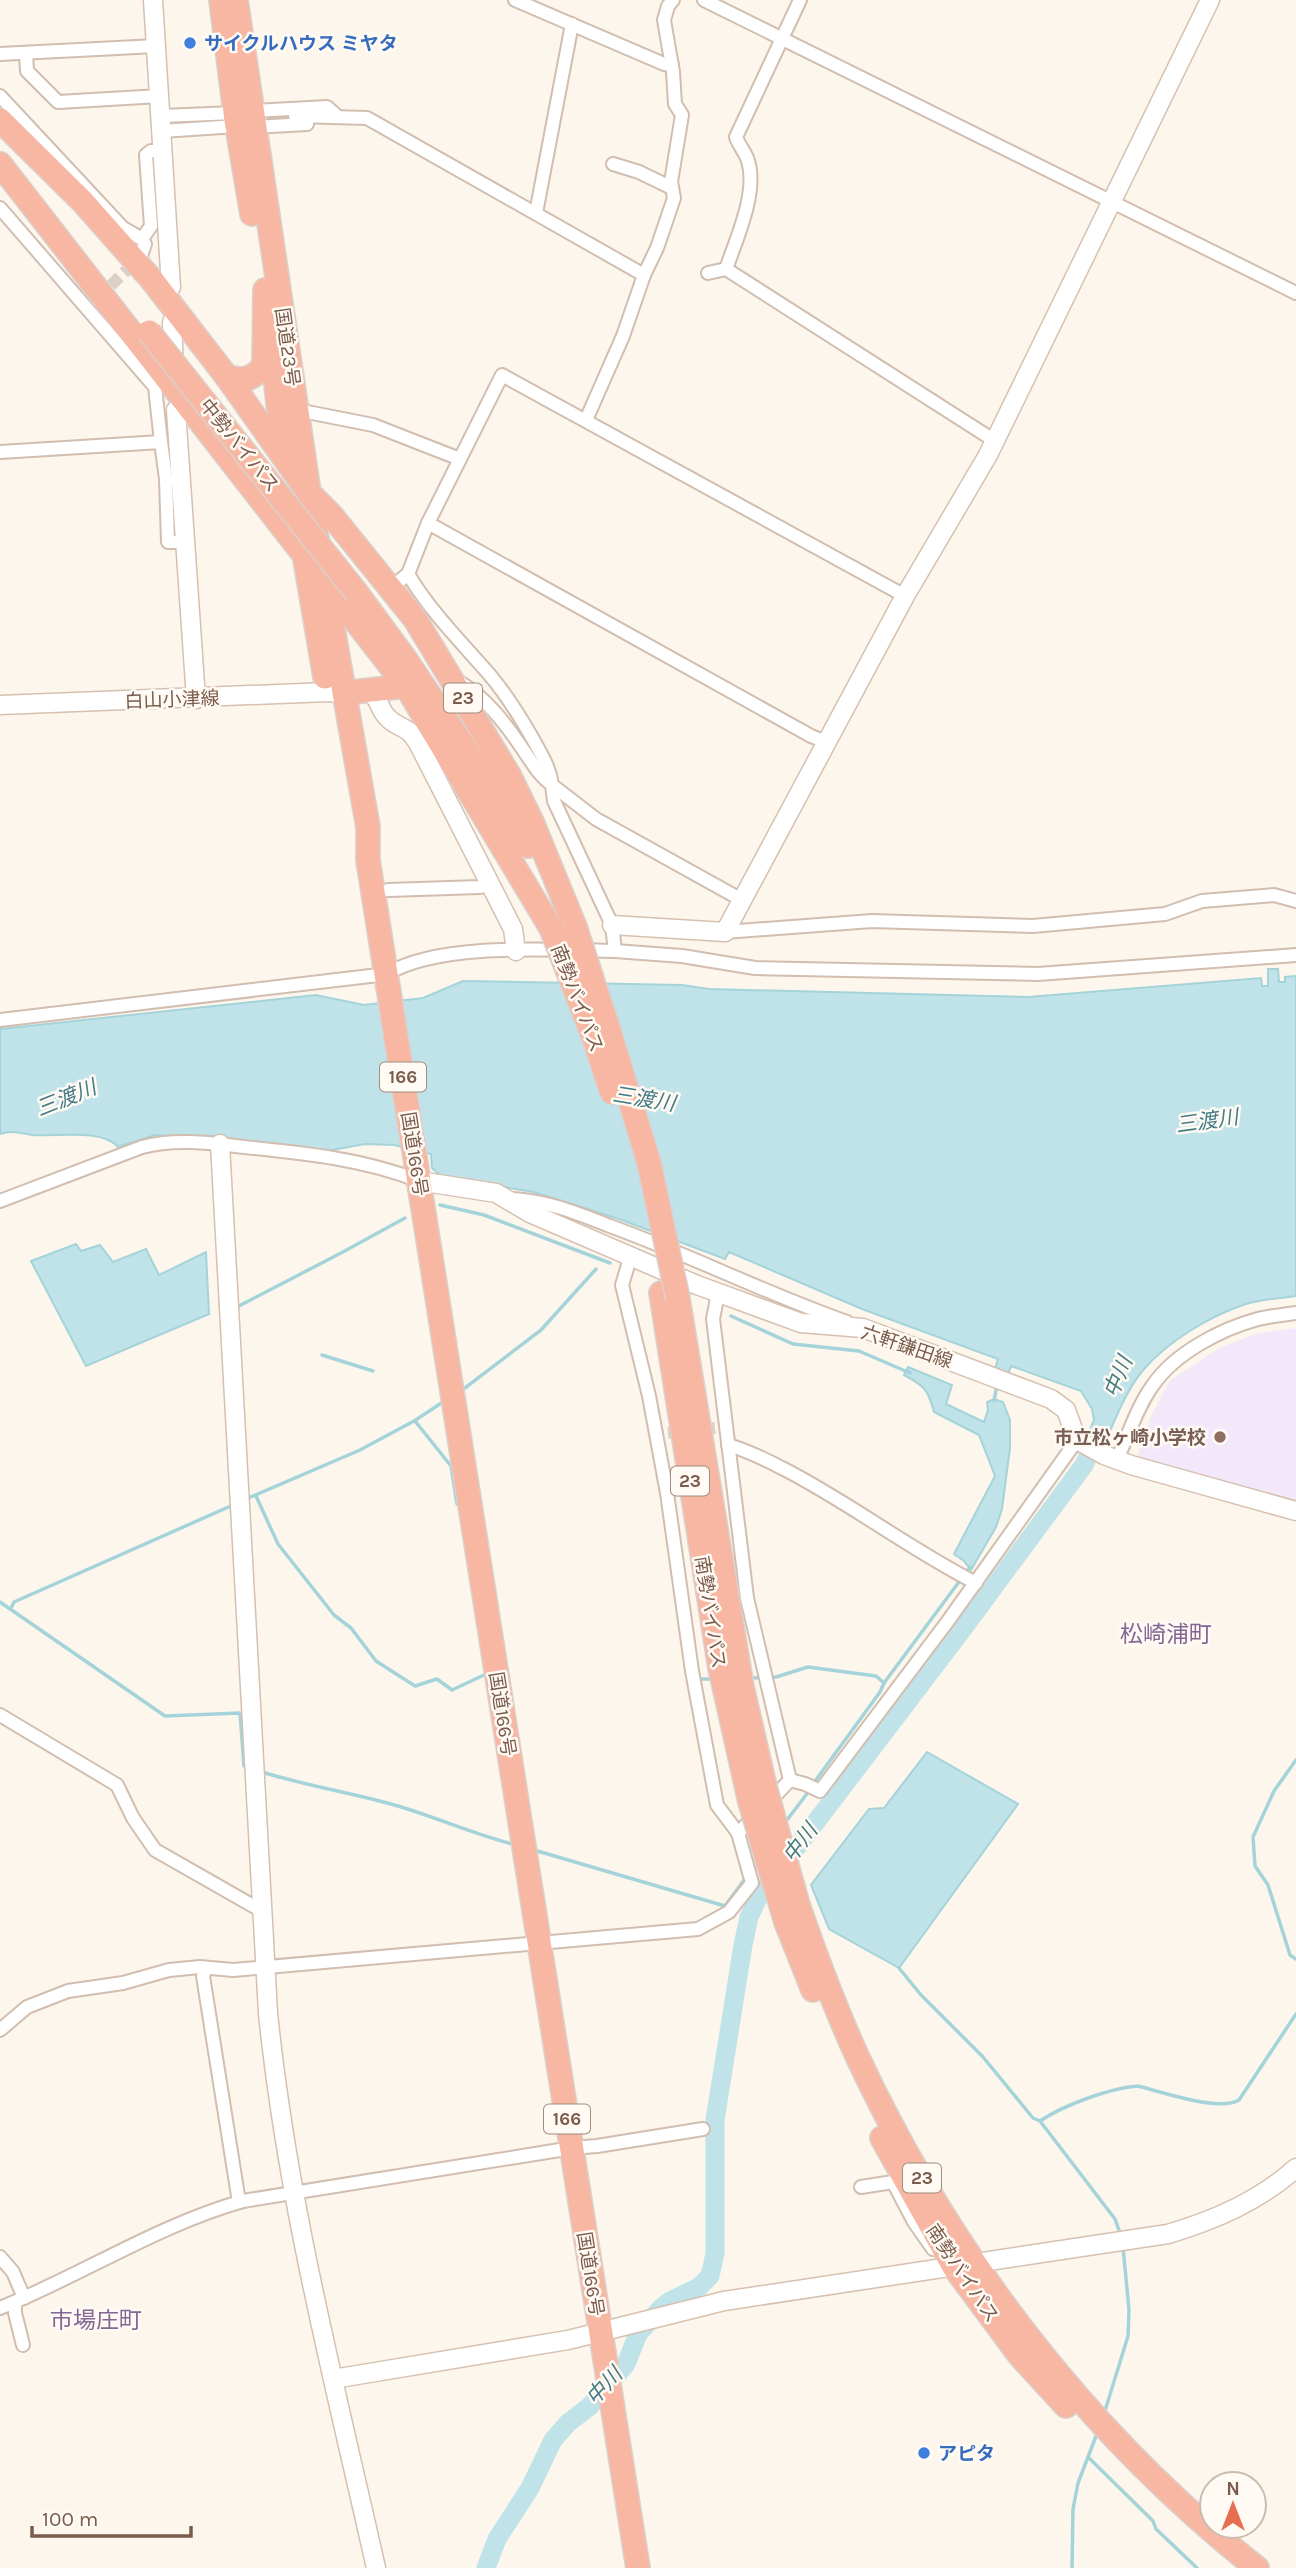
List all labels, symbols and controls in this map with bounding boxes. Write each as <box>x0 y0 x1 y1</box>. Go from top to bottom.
place label: サイクルハウス ミヤタ <box>204 33 398 55</box>
marker: サイクルハウス ミヤタ <box>182 35 198 51</box>
street label: 国道23号 <box>271 306 303 388</box>
street label: 中勢バイパス <box>195 395 284 497</box>
road number: 23 <box>444 684 482 712</box>
street label: 白山小津線 <box>124 687 220 713</box>
street label: 南勢バイパス <box>546 941 608 1055</box>
road number: 166 <box>380 1062 426 1092</box>
water label: 三渡川 <box>32 1074 102 1121</box>
water label: 三渡川 <box>611 1082 679 1116</box>
water label: 三渡川 <box>1174 1104 1242 1137</box>
street label: 国道166号 <box>396 1110 432 1198</box>
street label: 六軒鎌田線 <box>858 1321 955 1373</box>
water label: 中川 <box>1099 1351 1138 1401</box>
place label: 市立松ヶ崎小学校 <box>1054 1427 1206 1449</box>
marker: 市立松ヶ崎小学校 <box>1212 1429 1228 1445</box>
road number: 23 <box>671 1466 709 1496</box>
street label: 南勢バイパス <box>690 1554 730 1670</box>
district label: 松崎浦町 <box>1120 1621 1212 1648</box>
street label: 国道166号 <box>484 1670 520 1758</box>
water label: 中川 <box>778 1817 823 1867</box>
road number: 166 <box>544 2104 590 2134</box>
road number: 23 <box>903 2164 941 2192</box>
street label: 南勢バイパス <box>921 2220 1003 2327</box>
street label: 国道166号 <box>572 2230 608 2318</box>
district label: 市場庄町 <box>50 2307 142 2334</box>
water label: 中川 <box>581 2361 628 2410</box>
place label: アピタ <box>938 2443 995 2465</box>
marker: アピタ <box>916 2445 932 2461</box>
north arrow <box>1198 2470 1268 2540</box>
text: N <box>1226 2478 1240 2500</box>
scale bar <box>32 2494 191 2538</box>
text: 100 m <box>42 2507 99 2531</box>

